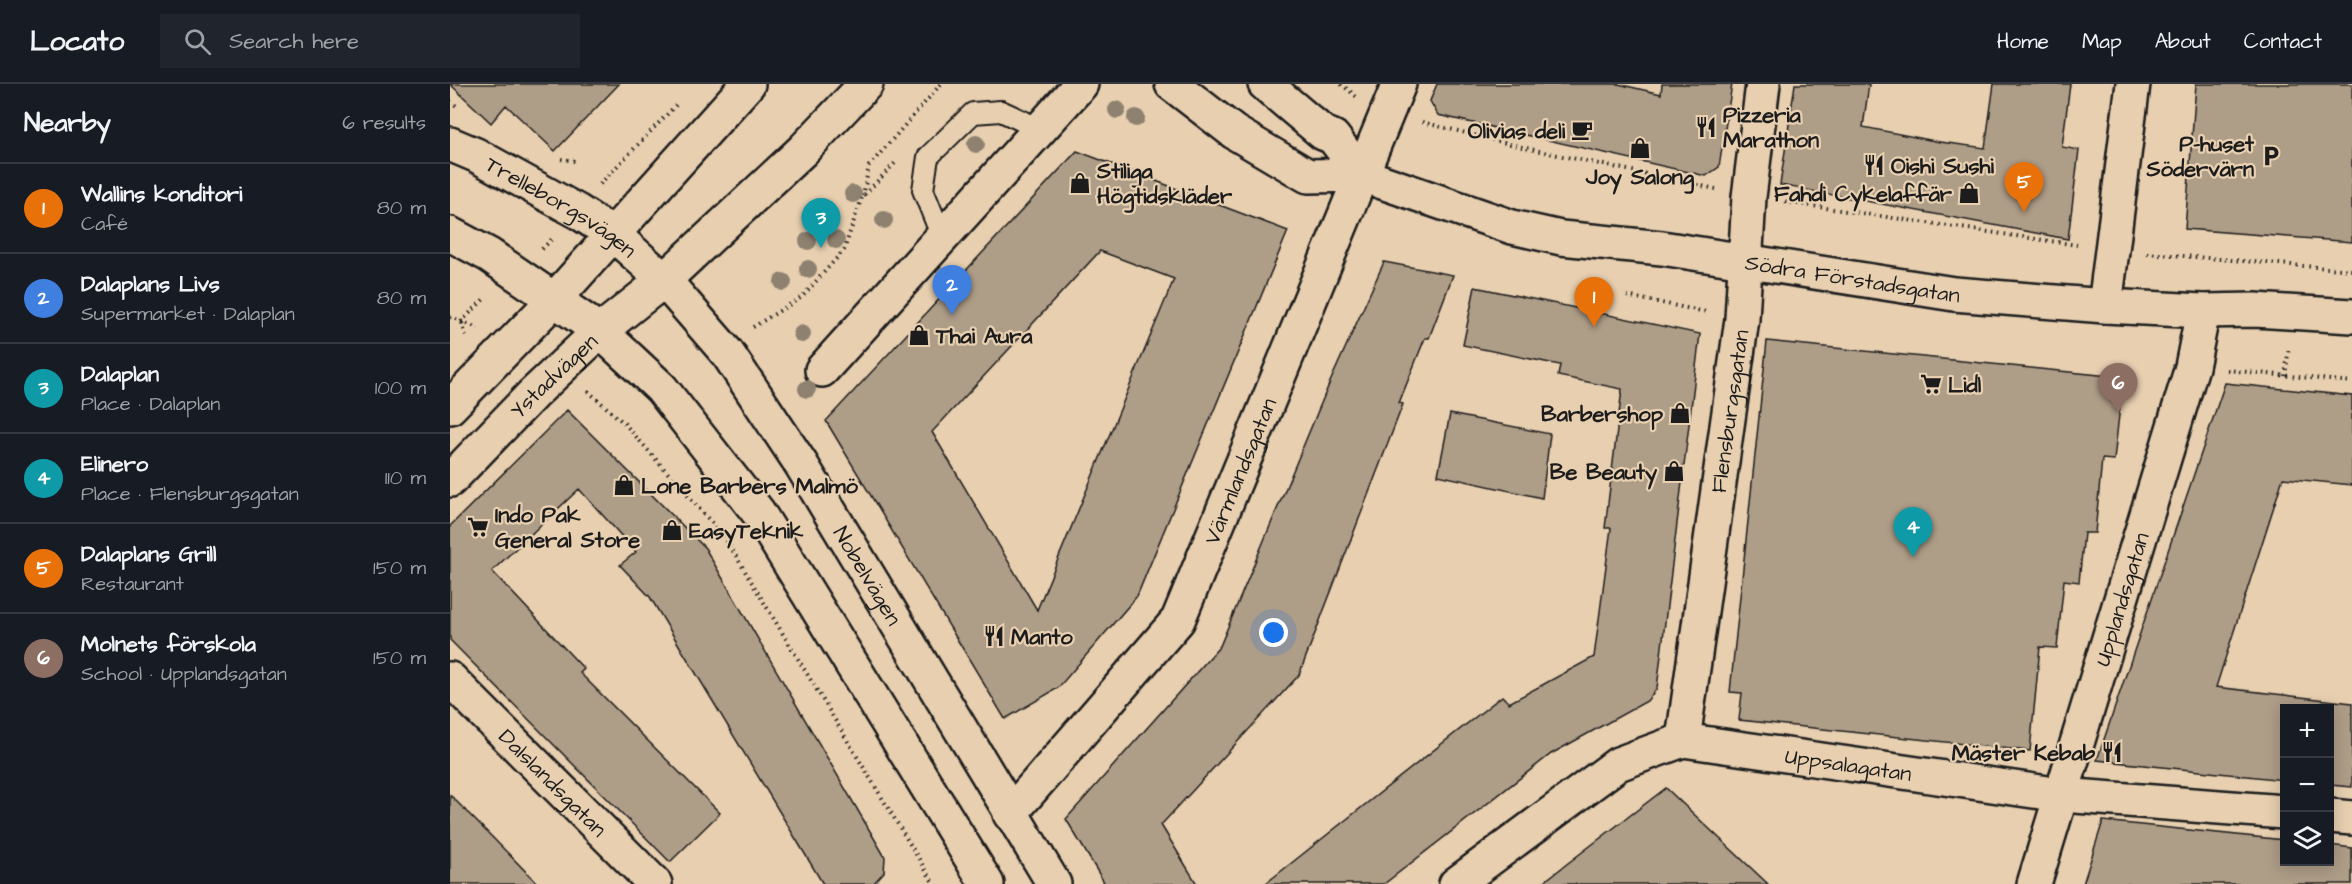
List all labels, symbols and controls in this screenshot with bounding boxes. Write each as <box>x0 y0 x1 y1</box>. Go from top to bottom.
search box <box>160 14 580 68</box>
text: Locato <box>30 22 124 61</box>
icon: search <box>181 25 214 58</box>
text: Search here <box>229 26 359 57</box>
text: Home <box>1997 27 2049 56</box>
text: Map <box>2082 27 2122 56</box>
text: About <box>2155 27 2211 56</box>
text: Contact <box>2244 27 2322 56</box>
place label: Pizzeria Marathon <box>1723 100 1819 156</box>
text: Nearby <box>24 105 111 141</box>
text: 6 results <box>342 109 426 137</box>
restaurant icon: Pizzeria Marathon <box>1694 115 1718 139</box>
place label: Olivias deli <box>1468 116 1566 147</box>
cafe icon: Olivias deli <box>1570 118 1594 142</box>
place label: P-huset Södervärn <box>2145 129 2255 185</box>
shop icon: Joy Salong <box>1628 136 1652 160</box>
parking icon: P-huset Södervärn <box>2259 144 2283 168</box>
street label: Trelleborgsvägen <box>479 149 643 265</box>
place label: Oishi Sushi <box>1891 151 1994 182</box>
restaurant icon: Oishi Sushi <box>1862 153 1886 177</box>
place label: Stiliga Högtidskläder <box>1096 156 1233 213</box>
place label: Joy Salong <box>1585 162 1695 195</box>
pin: 5 <box>2004 162 2044 212</box>
shop icon: Stiliga Högtidskläder <box>1068 171 1092 195</box>
text: Wallins konditori <box>81 179 242 210</box>
place label: Fahdi Cykelaffär <box>1774 179 1953 212</box>
shop icon: Fahdi Cykelaffär <box>1957 181 1981 205</box>
text: 1 <box>42 194 45 222</box>
text: 80 m <box>377 194 426 222</box>
pin: 3 <box>802 198 841 248</box>
text: Café <box>81 210 128 238</box>
street label: Södra Förstadsgatan <box>1743 247 1961 311</box>
pin: 2 <box>932 266 972 315</box>
text: Dalaplans Livs <box>81 269 220 300</box>
pin: 1 <box>1574 278 1614 327</box>
text: 2 <box>38 284 49 312</box>
text: 80 m <box>377 284 426 312</box>
text: Supermarket · Dalaplan <box>81 300 295 328</box>
place label: Thai Aura <box>935 321 1033 352</box>
shop icon: Thai Aura <box>907 323 931 347</box>
street label: Ystadvägen <box>503 327 605 426</box>
street label: Flensburgsgatan <box>1704 328 1757 495</box>
text: Dalaplan <box>81 359 159 390</box>
pin: 6 <box>2098 364 2138 413</box>
place label: Lidl <box>1948 370 1982 401</box>
supermarket icon: Lidl <box>1919 372 1943 396</box>
text: 3 <box>38 374 49 402</box>
text: 100 m <box>375 374 426 402</box>
text: Place · Dalaplan <box>81 390 220 418</box>
street label: Värmlandsgatan <box>1197 393 1285 549</box>
place label: Barbershop <box>1541 399 1664 430</box>
shop icon: Barbershop <box>1668 401 1692 425</box>
text: Elinero <box>81 449 148 480</box>
place label: Be Beauty <box>1550 457 1658 490</box>
shop icon: Be Beauty <box>1662 459 1686 483</box>
text: 4 <box>37 464 50 492</box>
text: 110 m <box>385 464 426 492</box>
place label: Lone Barbers Malmö <box>641 471 859 502</box>
shop icon: Lone Barbers Malmö <box>612 473 636 497</box>
text: Place · Flensburgsgatan <box>81 480 299 508</box>
place label: Indo Pak General Store <box>495 500 640 556</box>
pin: 4 <box>1894 508 1932 557</box>
supermarket icon: Indo Pak General Store <box>466 515 490 539</box>
place label: EasyTeknik <box>689 516 804 549</box>
shop icon: EasyTeknik <box>660 518 684 542</box>
street label: Nobelvägen <box>825 521 909 632</box>
street label: Upplandsgatan <box>2087 529 2158 670</box>
text: Dalaplans Grill <box>81 539 216 570</box>
text: 5 <box>36 554 51 582</box>
text: 150 m <box>373 554 426 582</box>
text: Restaurant <box>81 570 184 598</box>
your location <box>1259 618 1288 647</box>
place label: Manto <box>1011 622 1073 653</box>
restaurant icon: Manto <box>982 624 1006 648</box>
text: Molnets förskola <box>81 629 256 660</box>
text: 6 <box>37 644 50 672</box>
text: 150 m <box>373 644 426 672</box>
text: School · Upplandsgatan <box>81 660 287 688</box>
map controls <box>2280 704 2334 866</box>
button: + <box>2280 704 2334 758</box>
street label: Dalslandsgatan <box>491 722 613 844</box>
place label: Mäster Kebab <box>1952 738 2096 769</box>
restaurant icon: Mäster Kebab <box>2100 740 2124 764</box>
street label: Uppsalagatan <box>1783 741 1913 790</box>
button: − <box>2280 758 2334 812</box>
button: layers <box>2280 812 2334 866</box>

